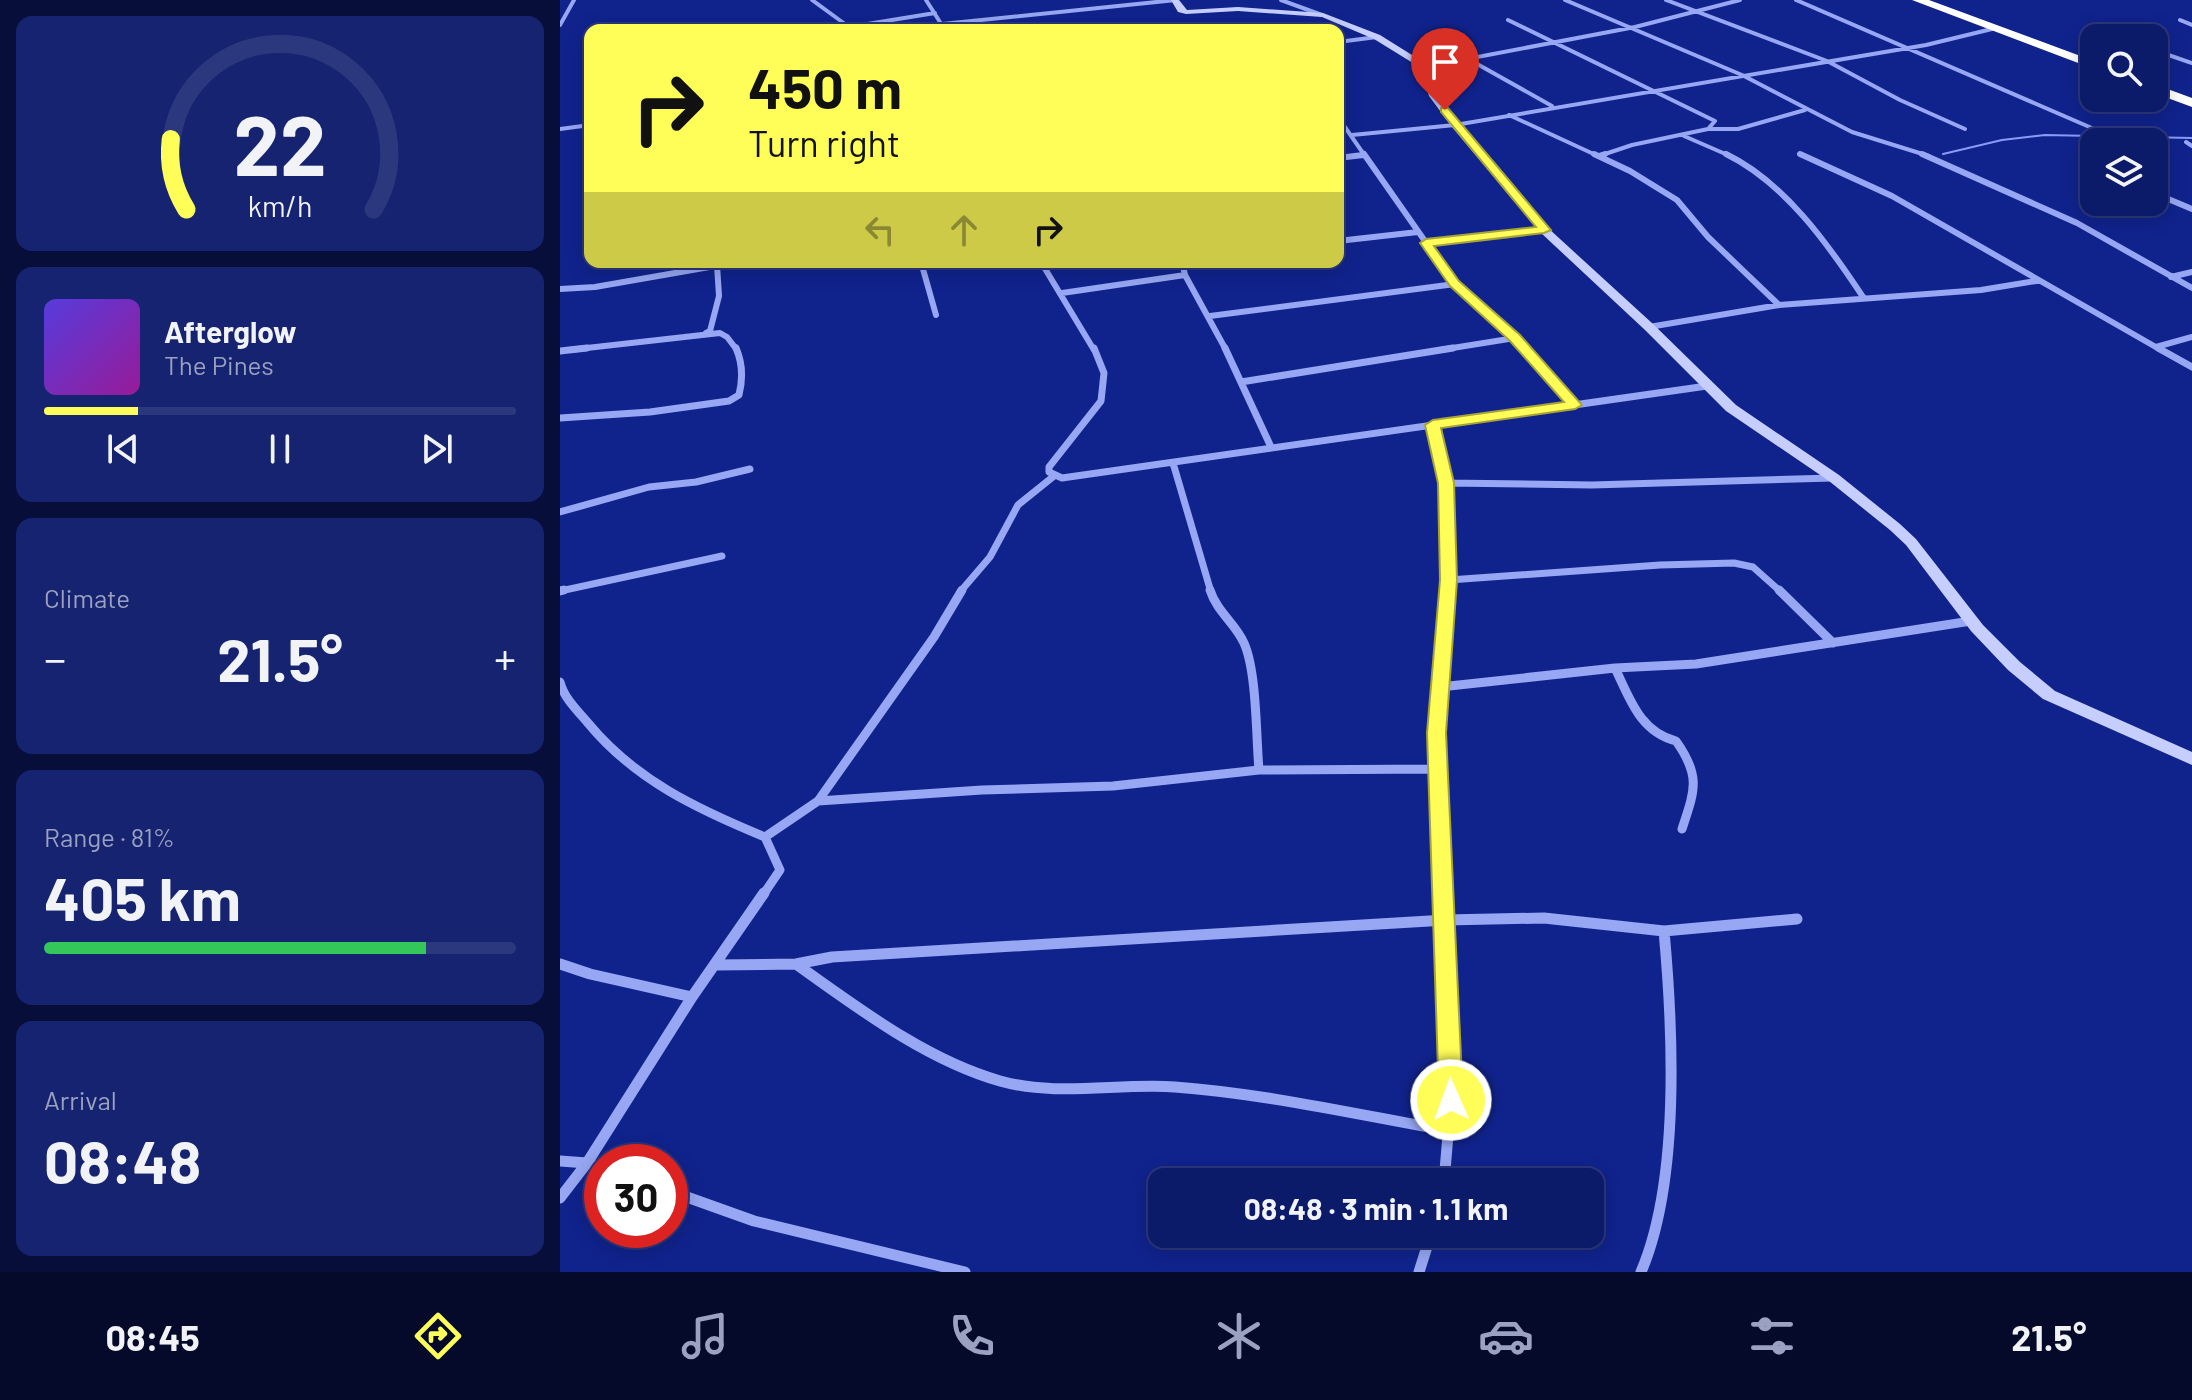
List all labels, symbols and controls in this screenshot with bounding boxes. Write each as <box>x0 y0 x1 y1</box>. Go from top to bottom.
map controls <box>2080 24 2168 216</box>
button: search <box>2080 24 2168 112</box>
pin <box>1411 28 1479 110</box>
icon: arrive <box>1423 40 1467 84</box>
text: 450 m <box>748 53 902 120</box>
icon: right <box>616 56 720 160</box>
text: 22 <box>233 92 327 192</box>
text: Turn right <box>748 121 900 164</box>
button: layers <box>2080 128 2168 216</box>
text: km/h <box>248 188 312 223</box>
icon: left <box>858 208 902 252</box>
icon: ahead <box>942 208 986 252</box>
icon: right <box>1026 208 1070 252</box>
text: Afterglow <box>164 313 297 349</box>
text: The Pines <box>164 349 274 380</box>
icon: previous <box>101 427 145 471</box>
icon: pause <box>258 427 302 471</box>
icon: next <box>415 427 459 471</box>
text: Climate <box>44 582 130 613</box>
text: 21.5° <box>217 622 343 694</box>
text: − <box>44 631 66 684</box>
text: + <box>494 631 516 684</box>
text: Range · 81% <box>44 821 175 852</box>
text: 405 km <box>44 861 241 933</box>
position arrow <box>1409 1058 1493 1142</box>
text: Arrival <box>44 1084 117 1115</box>
text: 08:48 <box>44 1124 201 1196</box>
speed limit sign: 30 <box>584 1144 688 1248</box>
text: 08:48 · 3 min · 1.1 km <box>1244 1190 1508 1226</box>
icon: directions <box>410 1308 466 1364</box>
icon: music <box>677 1308 733 1364</box>
icon: phone <box>944 1308 1000 1364</box>
icon: climate <box>1211 1308 1267 1364</box>
icon: car <box>1478 1308 1534 1364</box>
icon: filters <box>1744 1308 1800 1364</box>
text: 08:45 <box>105 1315 200 1358</box>
text: 21.5° <box>2011 1315 2087 1358</box>

